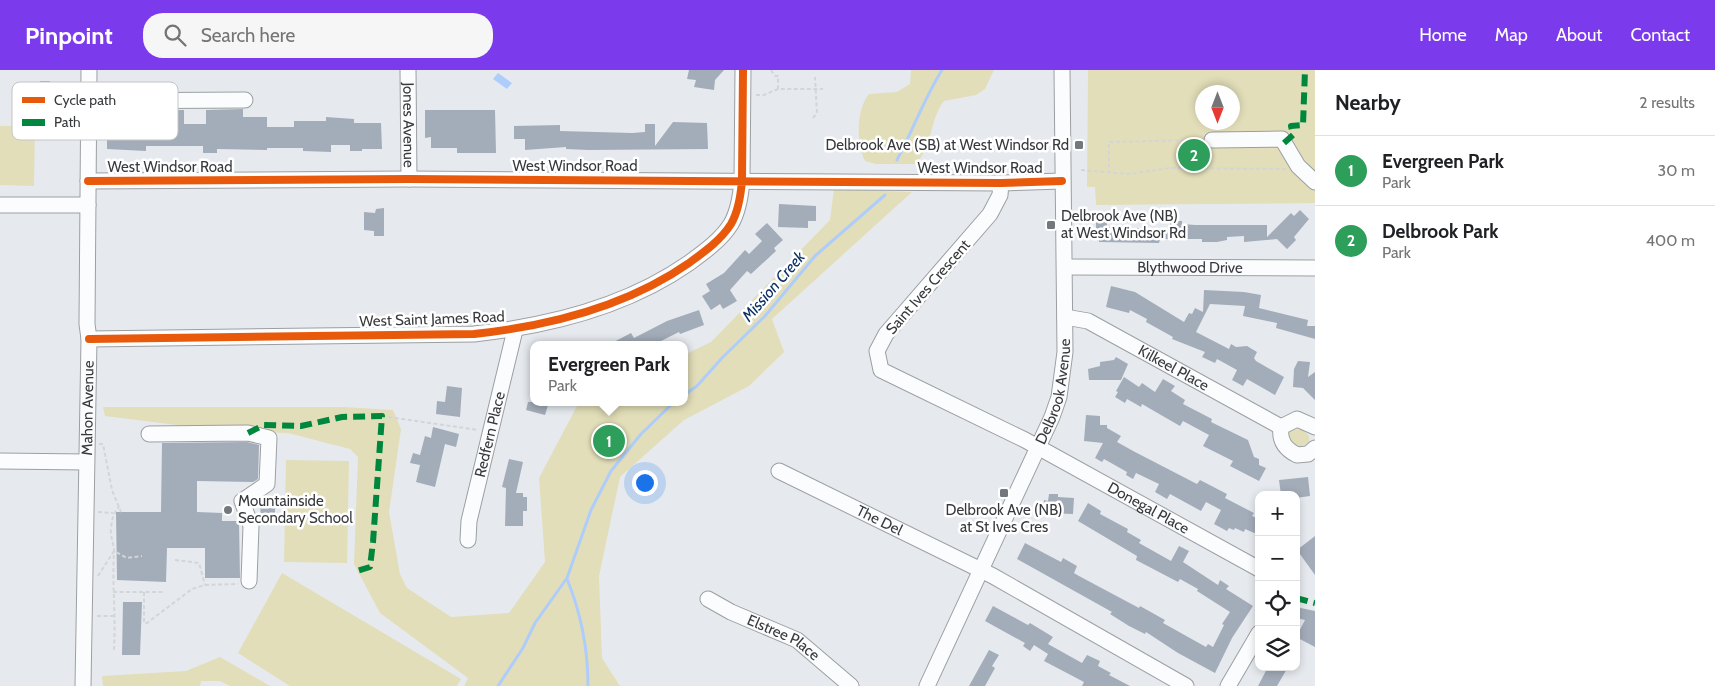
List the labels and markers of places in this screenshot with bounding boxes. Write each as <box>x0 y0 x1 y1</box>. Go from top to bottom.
place label: Delbrook Ave (SB) at West Windsor Rd <box>825 136 1069 154</box>
pin: 2 <box>1178 136 1210 174</box>
marker: Delbrook Ave (SB) at West Windsor Rd <box>1073 139 1085 151</box>
place label: Delbrook Ave (NB) at West Windsor Rd <box>1061 207 1186 242</box>
marker: Delbrook Ave (NB) at West Windsor Rd <box>1045 219 1057 231</box>
pin: 1 <box>593 422 625 460</box>
marker: Delbrook Ave (NB) at St Ives Cres <box>998 487 1010 499</box>
place label: Mountainside Secondary School <box>238 492 353 527</box>
place label: Delbrook Ave (NB) at St Ives Cres <box>946 501 1062 536</box>
marker: Mountainside Secondary School <box>222 504 234 516</box>

